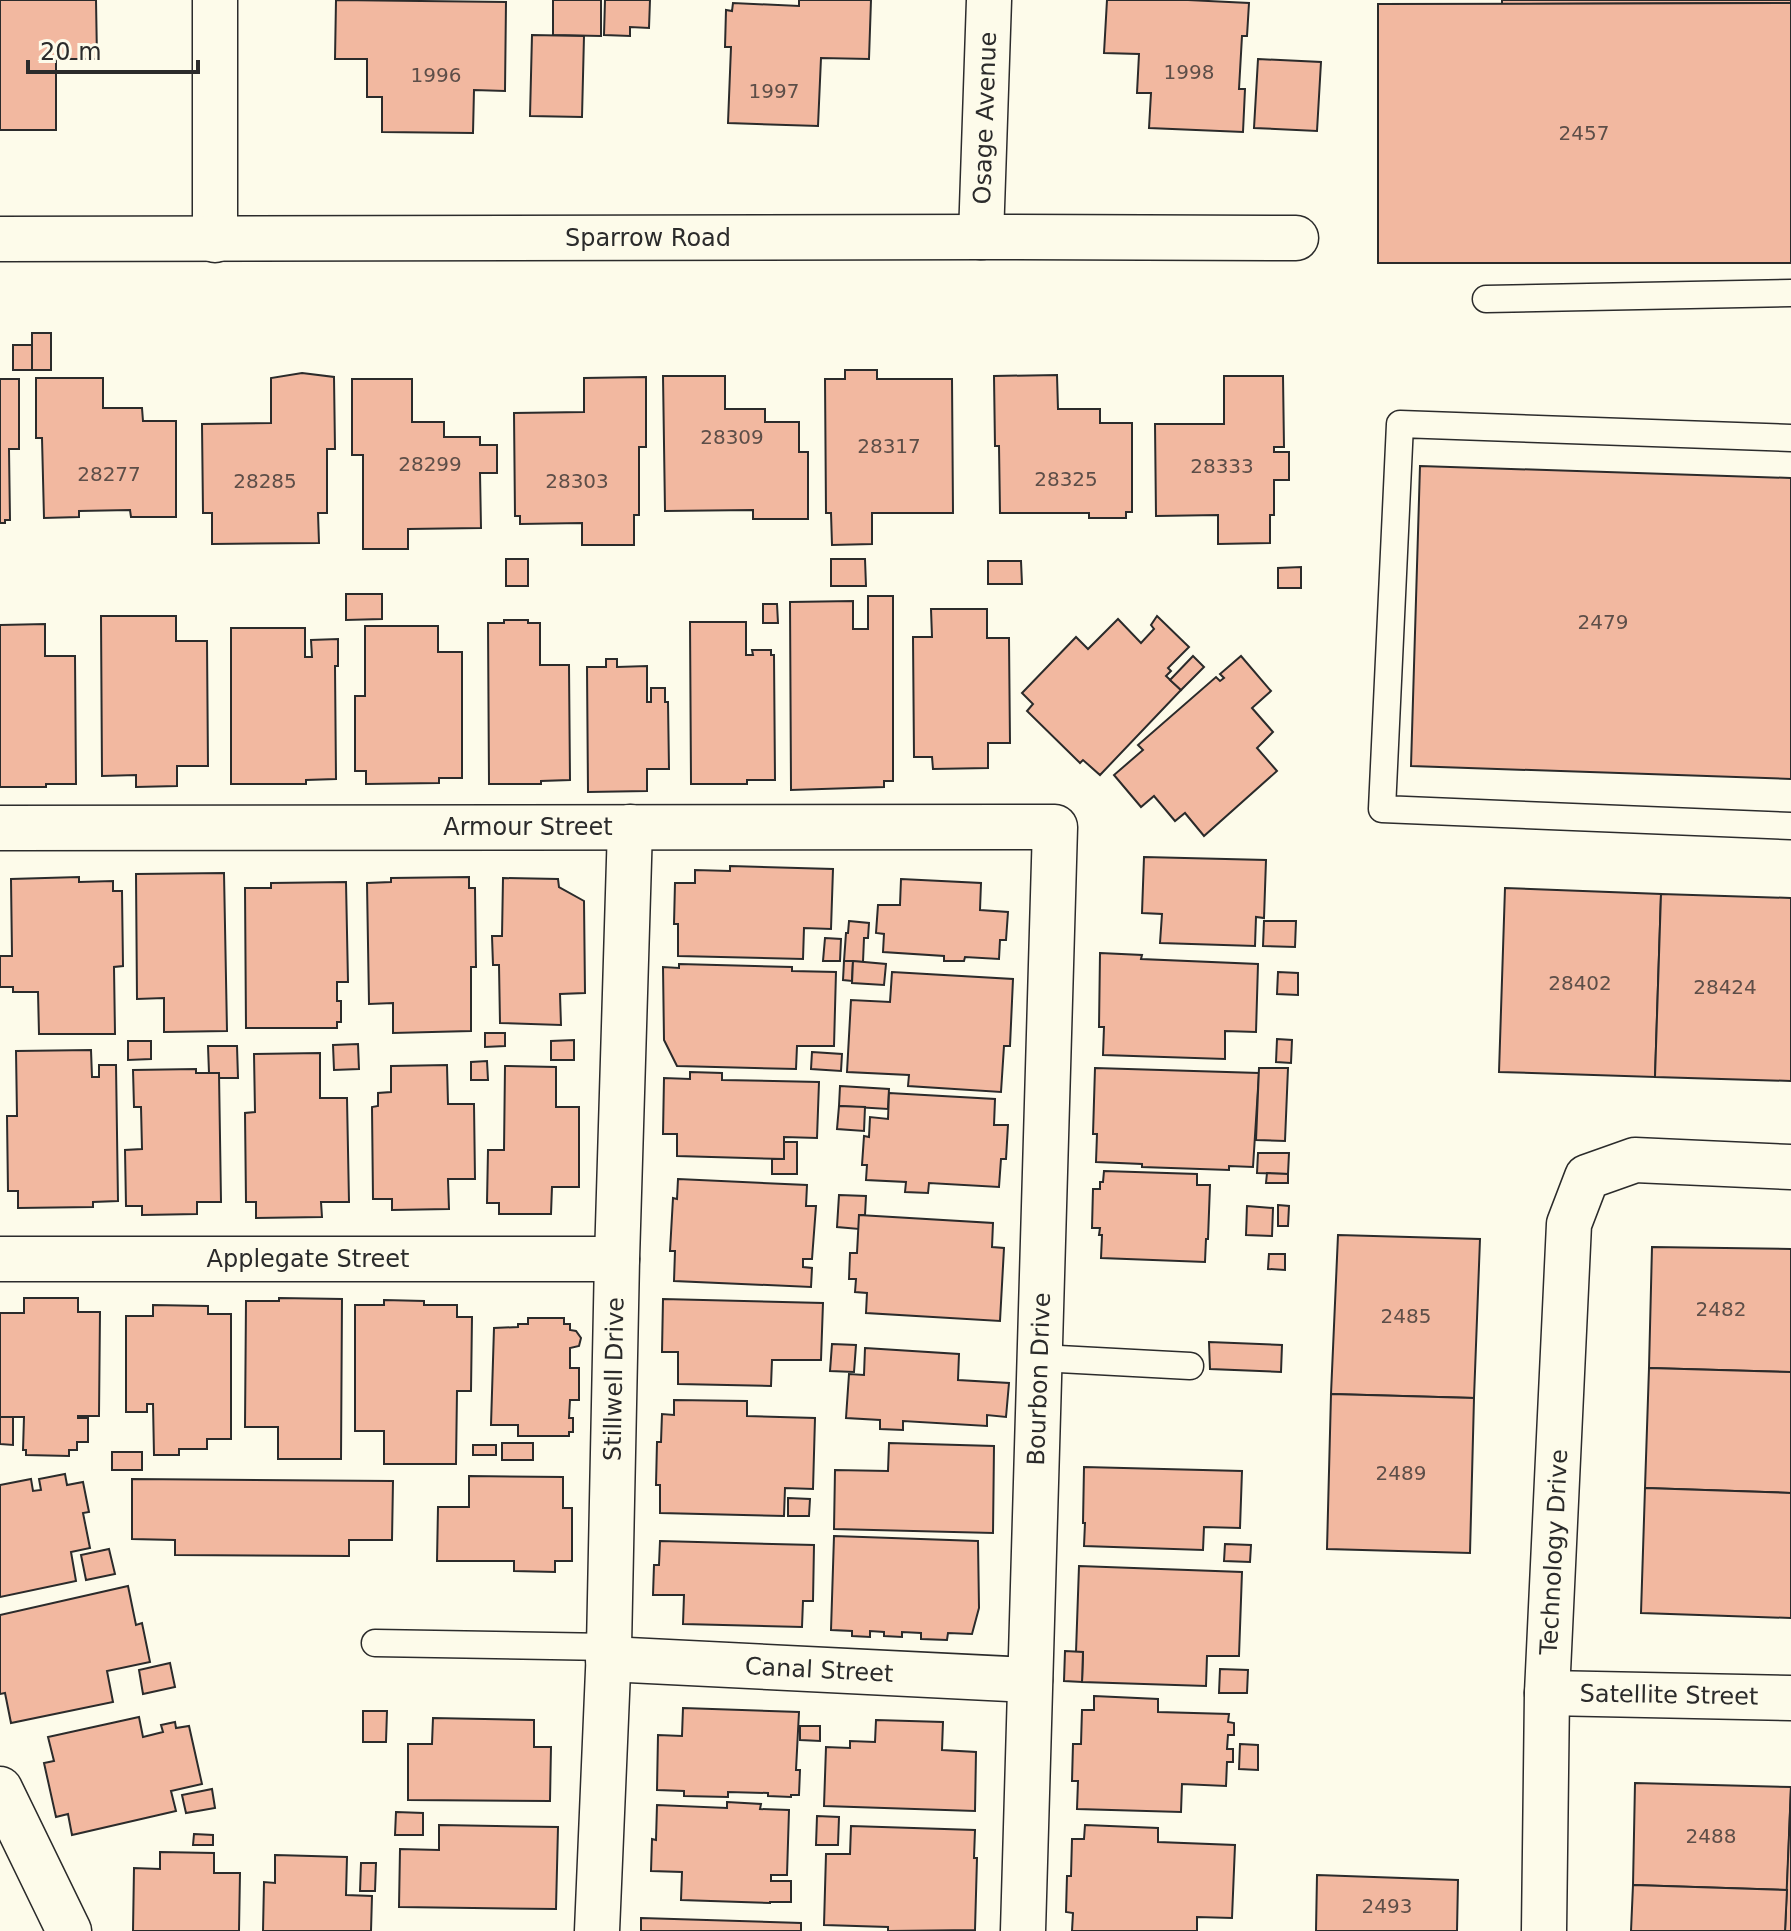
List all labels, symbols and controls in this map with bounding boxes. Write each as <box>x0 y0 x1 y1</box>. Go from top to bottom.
scale bar <box>28 24 198 74</box>
street label: Osage Avenue <box>968 31 1002 205</box>
text: 20 m <box>40 38 102 66</box>
house number: 1998 <box>1164 60 1214 84</box>
house number: 1996 <box>411 63 461 87</box>
house number: 1997 <box>749 79 799 103</box>
house number: 2457 <box>1559 121 1609 145</box>
street label: Sparrow Road <box>565 224 731 252</box>
house number: 28309 <box>700 425 764 449</box>
house number: 28317 <box>857 434 921 458</box>
house number: 28299 <box>398 452 462 476</box>
house number: 28333 <box>1190 454 1254 478</box>
house number: 28277 <box>77 462 141 486</box>
house number: 28325 <box>1034 467 1098 491</box>
house number: 28285 <box>233 469 297 493</box>
house number: 28303 <box>545 469 609 493</box>
house number: 2479 <box>1578 610 1628 634</box>
street label: Armour Street <box>443 813 613 841</box>
house number: 28402 <box>1548 971 1612 995</box>
house number: 28424 <box>1693 975 1757 999</box>
street label: Applegate Street <box>207 1245 410 1273</box>
street label: Bourbon Drive <box>1022 1292 1056 1466</box>
street label: Stillwell Drive <box>599 1297 629 1461</box>
house number: 2482 <box>1696 1297 1746 1321</box>
house number: 2485 <box>1381 1304 1431 1328</box>
street label: Technology Drive <box>1535 1448 1573 1657</box>
house number: 2489 <box>1376 1461 1426 1485</box>
street label: Canal Street <box>744 1652 894 1688</box>
street label: Satellite Street <box>1579 1679 1759 1711</box>
house number: 2488 <box>1686 1824 1736 1848</box>
house number: 2493 <box>1362 1894 1412 1918</box>

